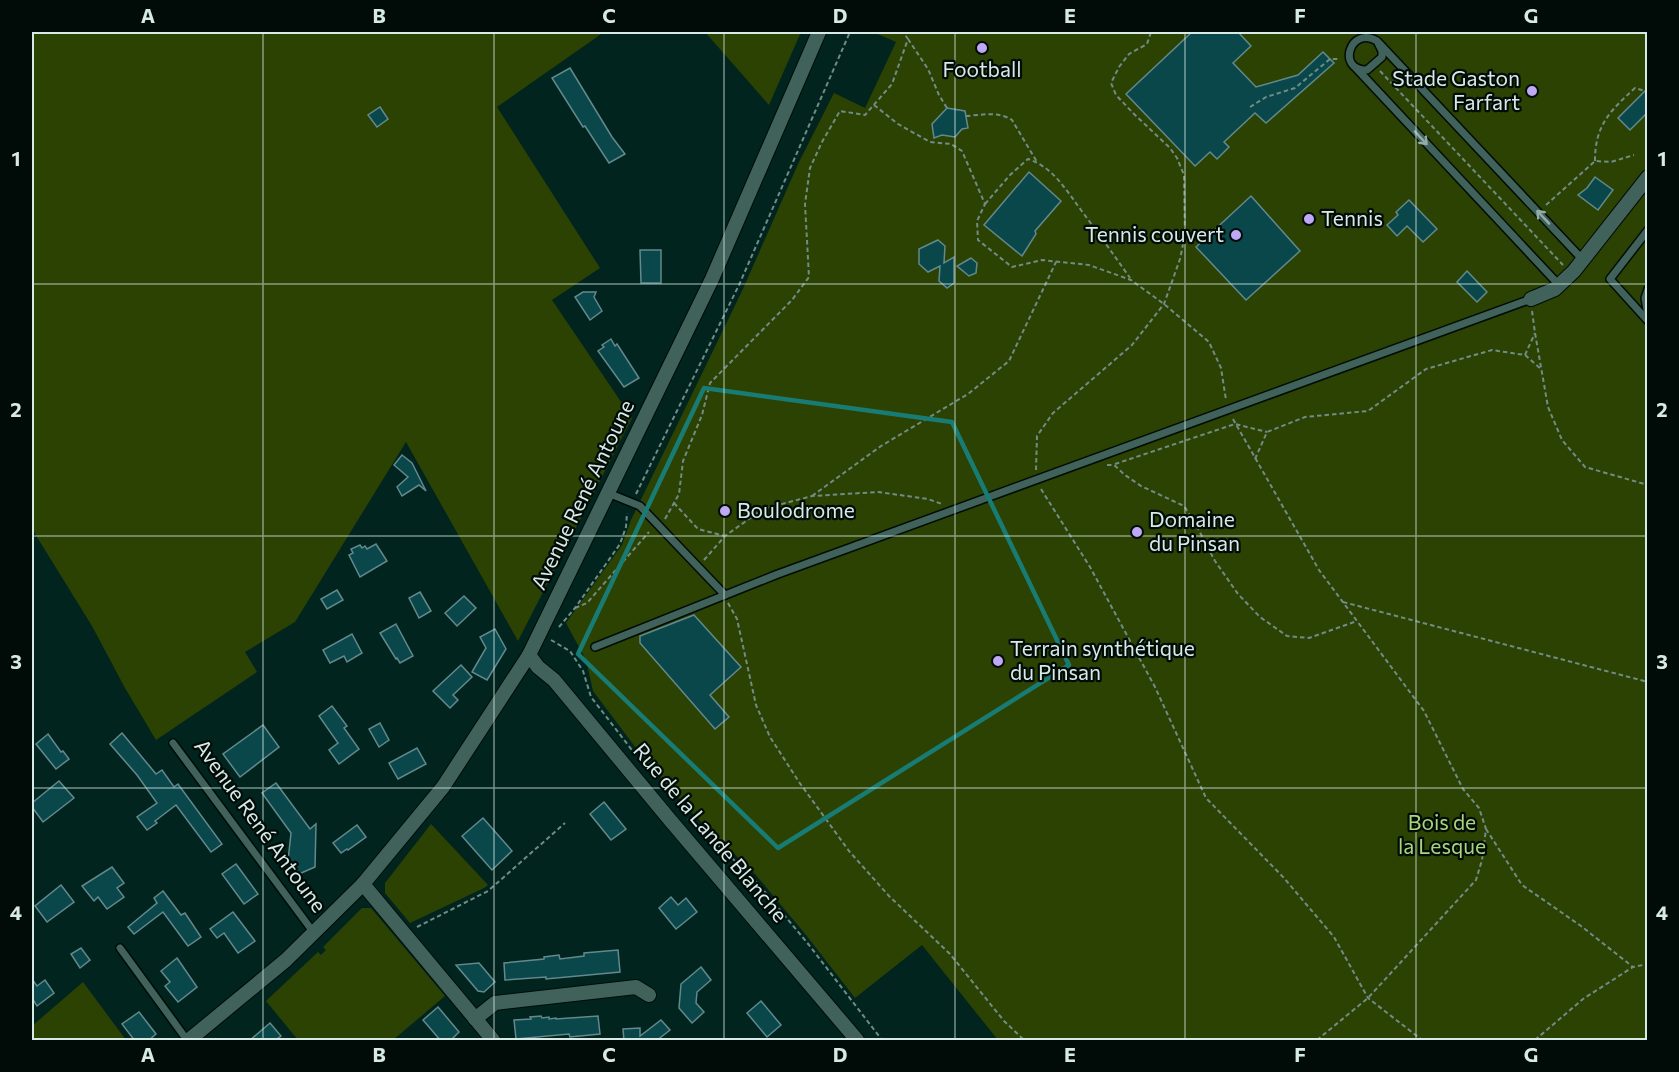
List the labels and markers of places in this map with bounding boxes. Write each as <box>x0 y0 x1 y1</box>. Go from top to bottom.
marker: Football <box>975 41 989 55</box>
place label: Football <box>942 56 1022 81</box>
place label: Stade Gaston Farfart <box>1392 65 1520 114</box>
marker: Stade Gaston Farfart <box>1525 84 1539 98</box>
place label: Tennis <box>1321 205 1383 230</box>
marker: Tennis <box>1302 212 1316 226</box>
place label: Tennis couvert <box>1085 221 1224 246</box>
marker: Tennis couvert <box>1229 228 1243 242</box>
place label: Boulodrome <box>737 497 855 522</box>
marker: Boulodrome <box>718 504 732 518</box>
place label: Domaine du Pinsan <box>1149 506 1240 555</box>
marker: Domaine du Pinsan <box>1130 525 1144 539</box>
place label: Terrain synthétique du Pinsan <box>1010 635 1195 684</box>
marker: Terrain synthétique du Pinsan <box>991 654 1005 668</box>

